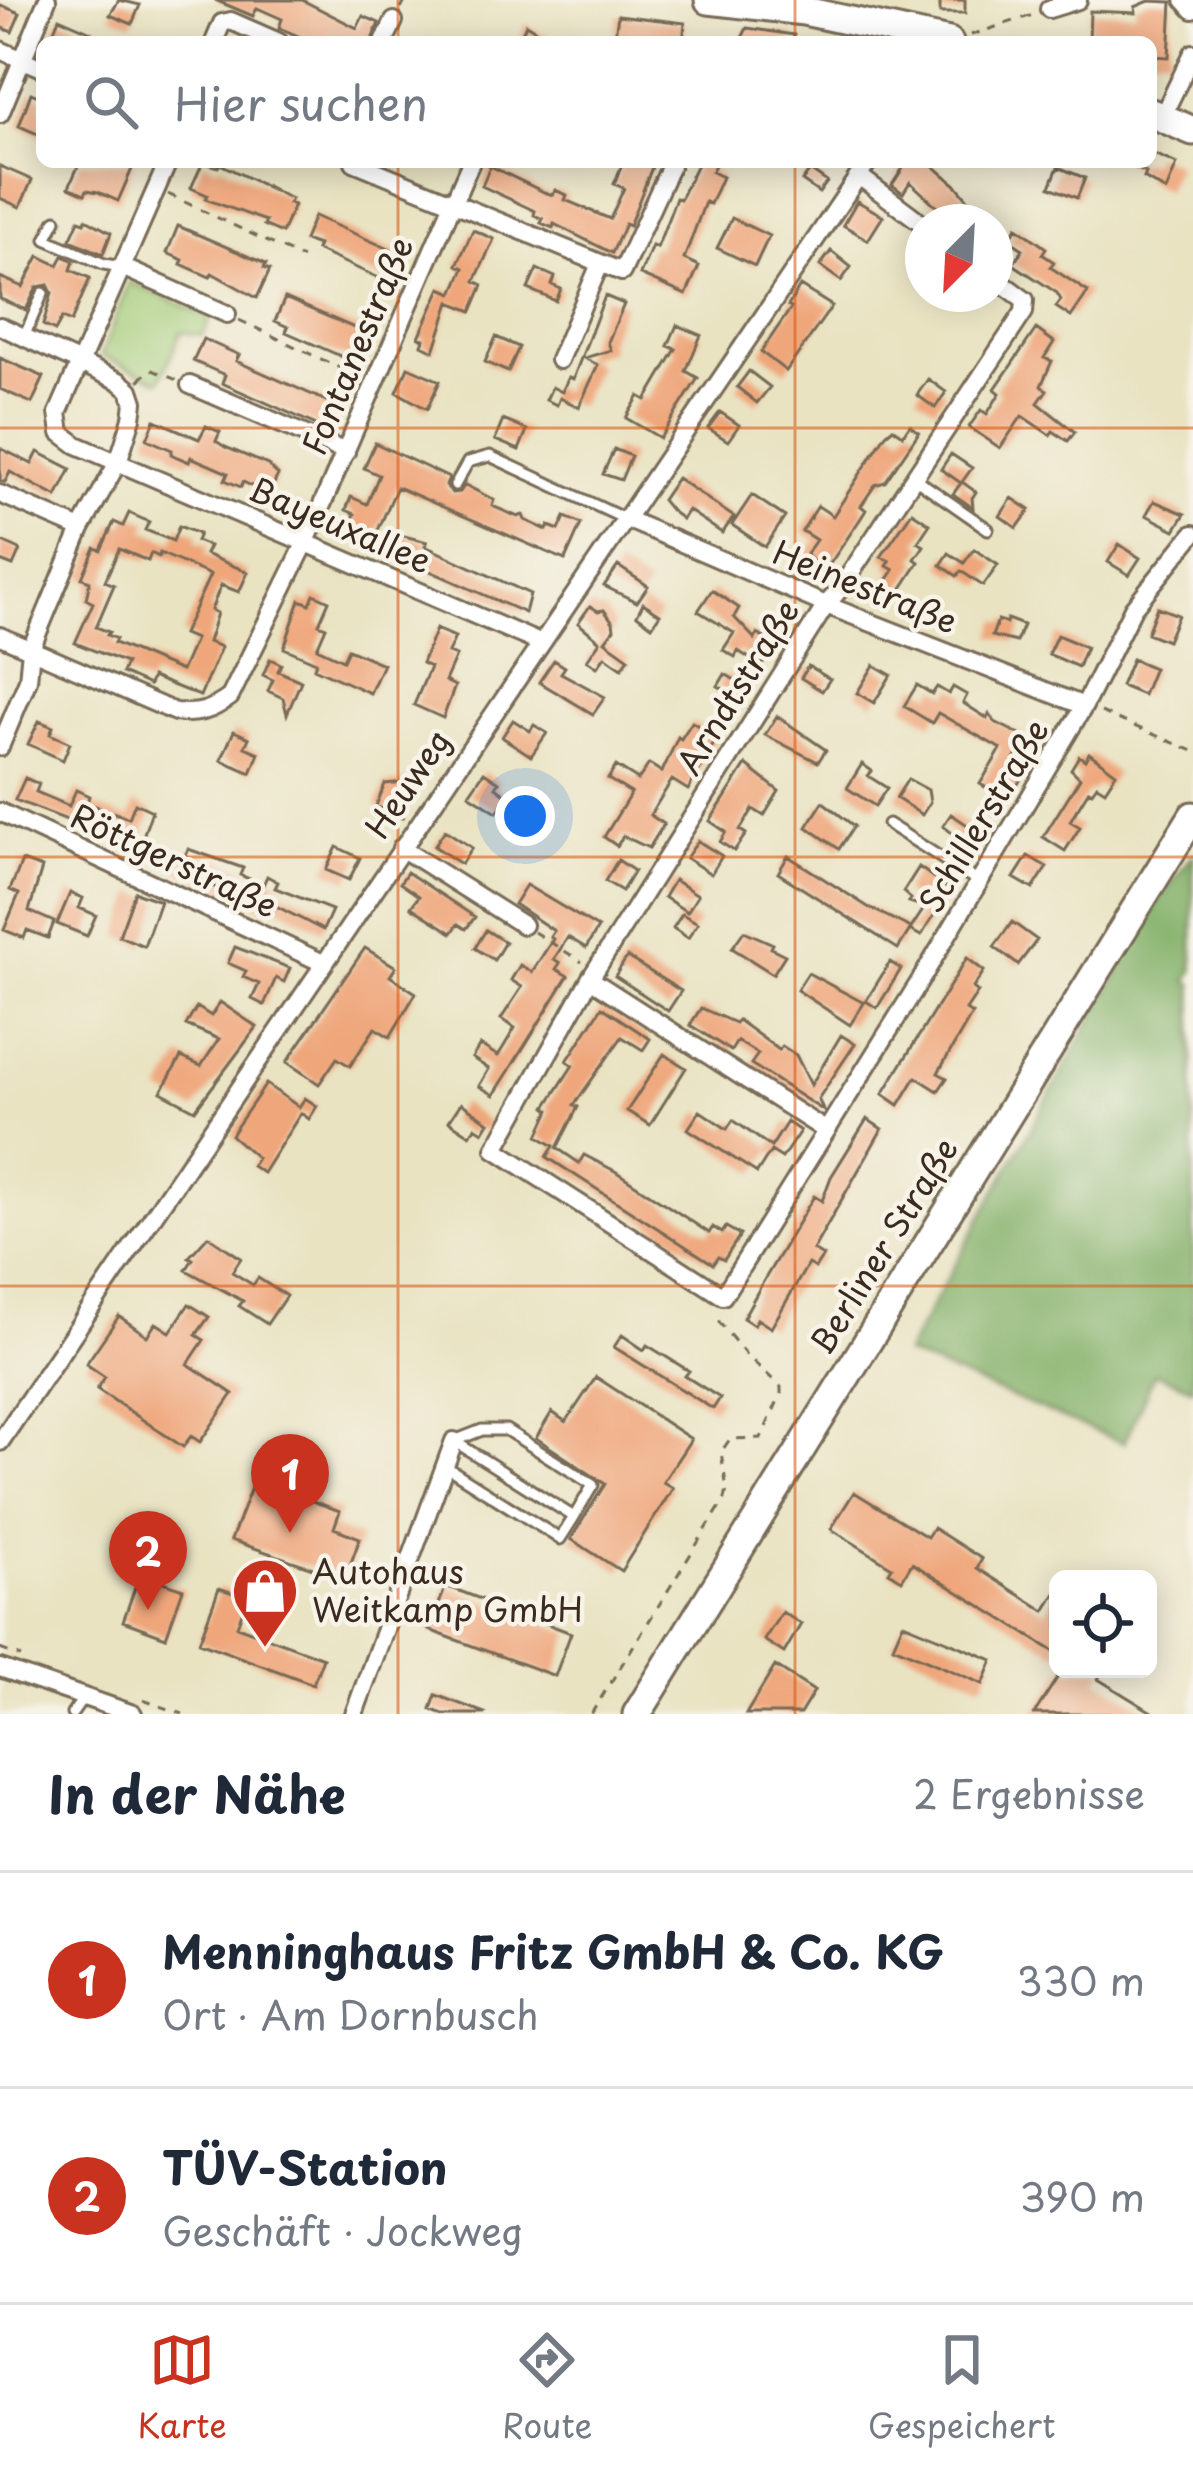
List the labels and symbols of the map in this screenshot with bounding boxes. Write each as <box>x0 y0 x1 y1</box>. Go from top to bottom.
north arrow <box>905 204 1013 312</box>
street label: Fontanestraße <box>288 228 425 462</box>
street label: Bayeuxallee <box>242 462 440 584</box>
street label: Heinestraße <box>766 526 965 645</box>
street label: Arndtstraße <box>663 589 810 783</box>
street label: Schillerstraße <box>905 709 1060 921</box>
street label: Heuweg <box>351 718 461 848</box>
your location <box>495 786 555 846</box>
street label: Röttgerstraße <box>63 789 286 929</box>
street label: Berliner Straße <box>796 1127 969 1363</box>
pin: 1 <box>251 1434 329 1533</box>
pin: 2 <box>109 1511 187 1610</box>
place label: Autohaus Weitkamp GmbH <box>312 1545 583 1633</box>
shop icon: Autohaus Weitkamp GmbH <box>230 1556 300 1650</box>

